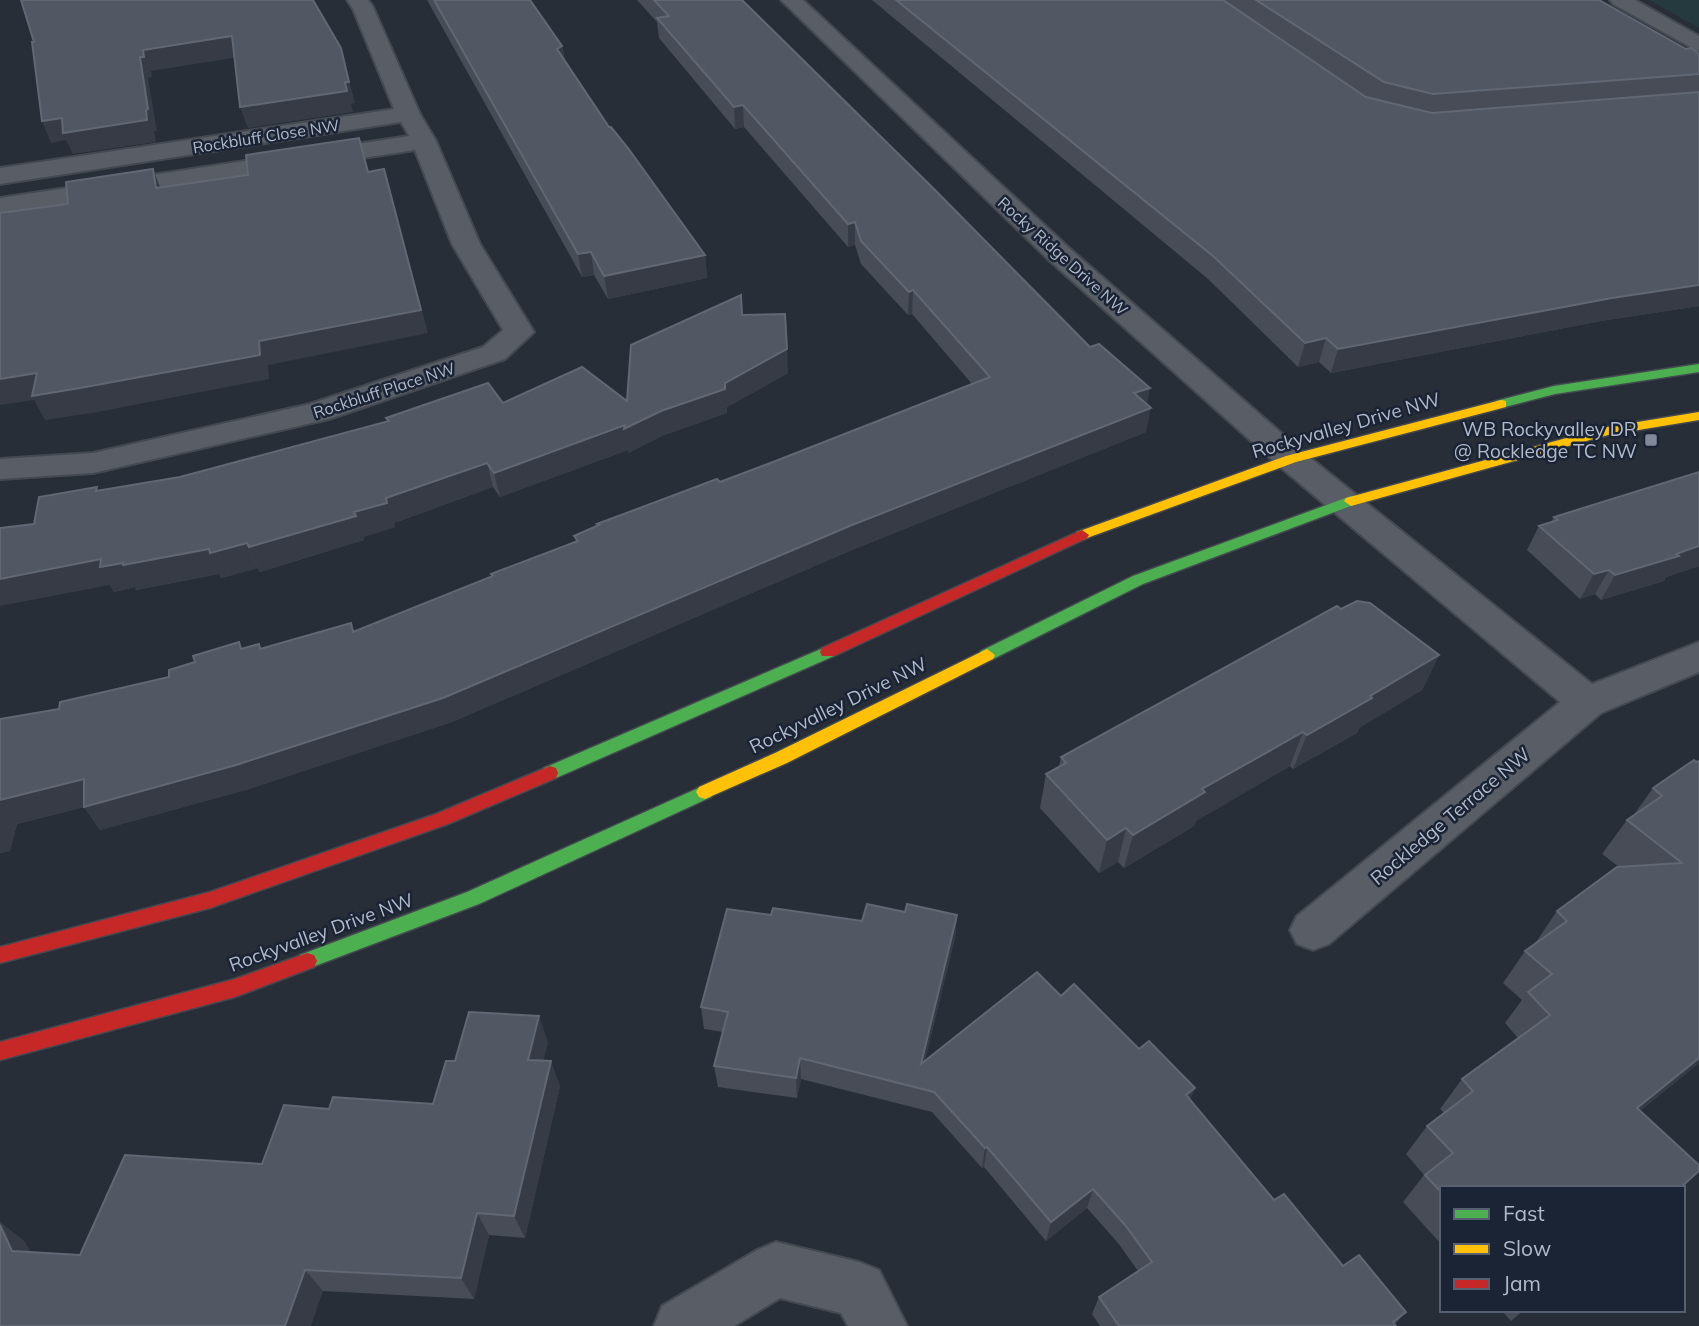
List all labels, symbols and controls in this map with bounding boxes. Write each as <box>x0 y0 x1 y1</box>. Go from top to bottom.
street label: Rockbluff Close NW <box>191 115 341 157</box>
street label: Rocky Ridge Drive NW <box>994 192 1132 320</box>
street label: Rockbluff Place NW <box>311 358 458 422</box>
street label: Rockyvalley Drive NW <box>1249 387 1443 463</box>
place label: WB Rockyvalley DR @ Rockledge TC NW <box>1454 417 1637 463</box>
marker: WB Rockyvalley DR @ Rockledge TC NW <box>1643 432 1659 448</box>
street label: Rockyvalley Drive NW <box>745 652 931 758</box>
street label: Rockledge Terrace NW <box>1365 742 1535 890</box>
street label: Rockyvalley Drive NW <box>225 887 417 977</box>
legend <box>1440 1186 1685 1312</box>
text: Fast <box>1503 1200 1545 1226</box>
text: Slow <box>1503 1235 1551 1261</box>
text: Jam <box>1503 1270 1541 1296</box>

